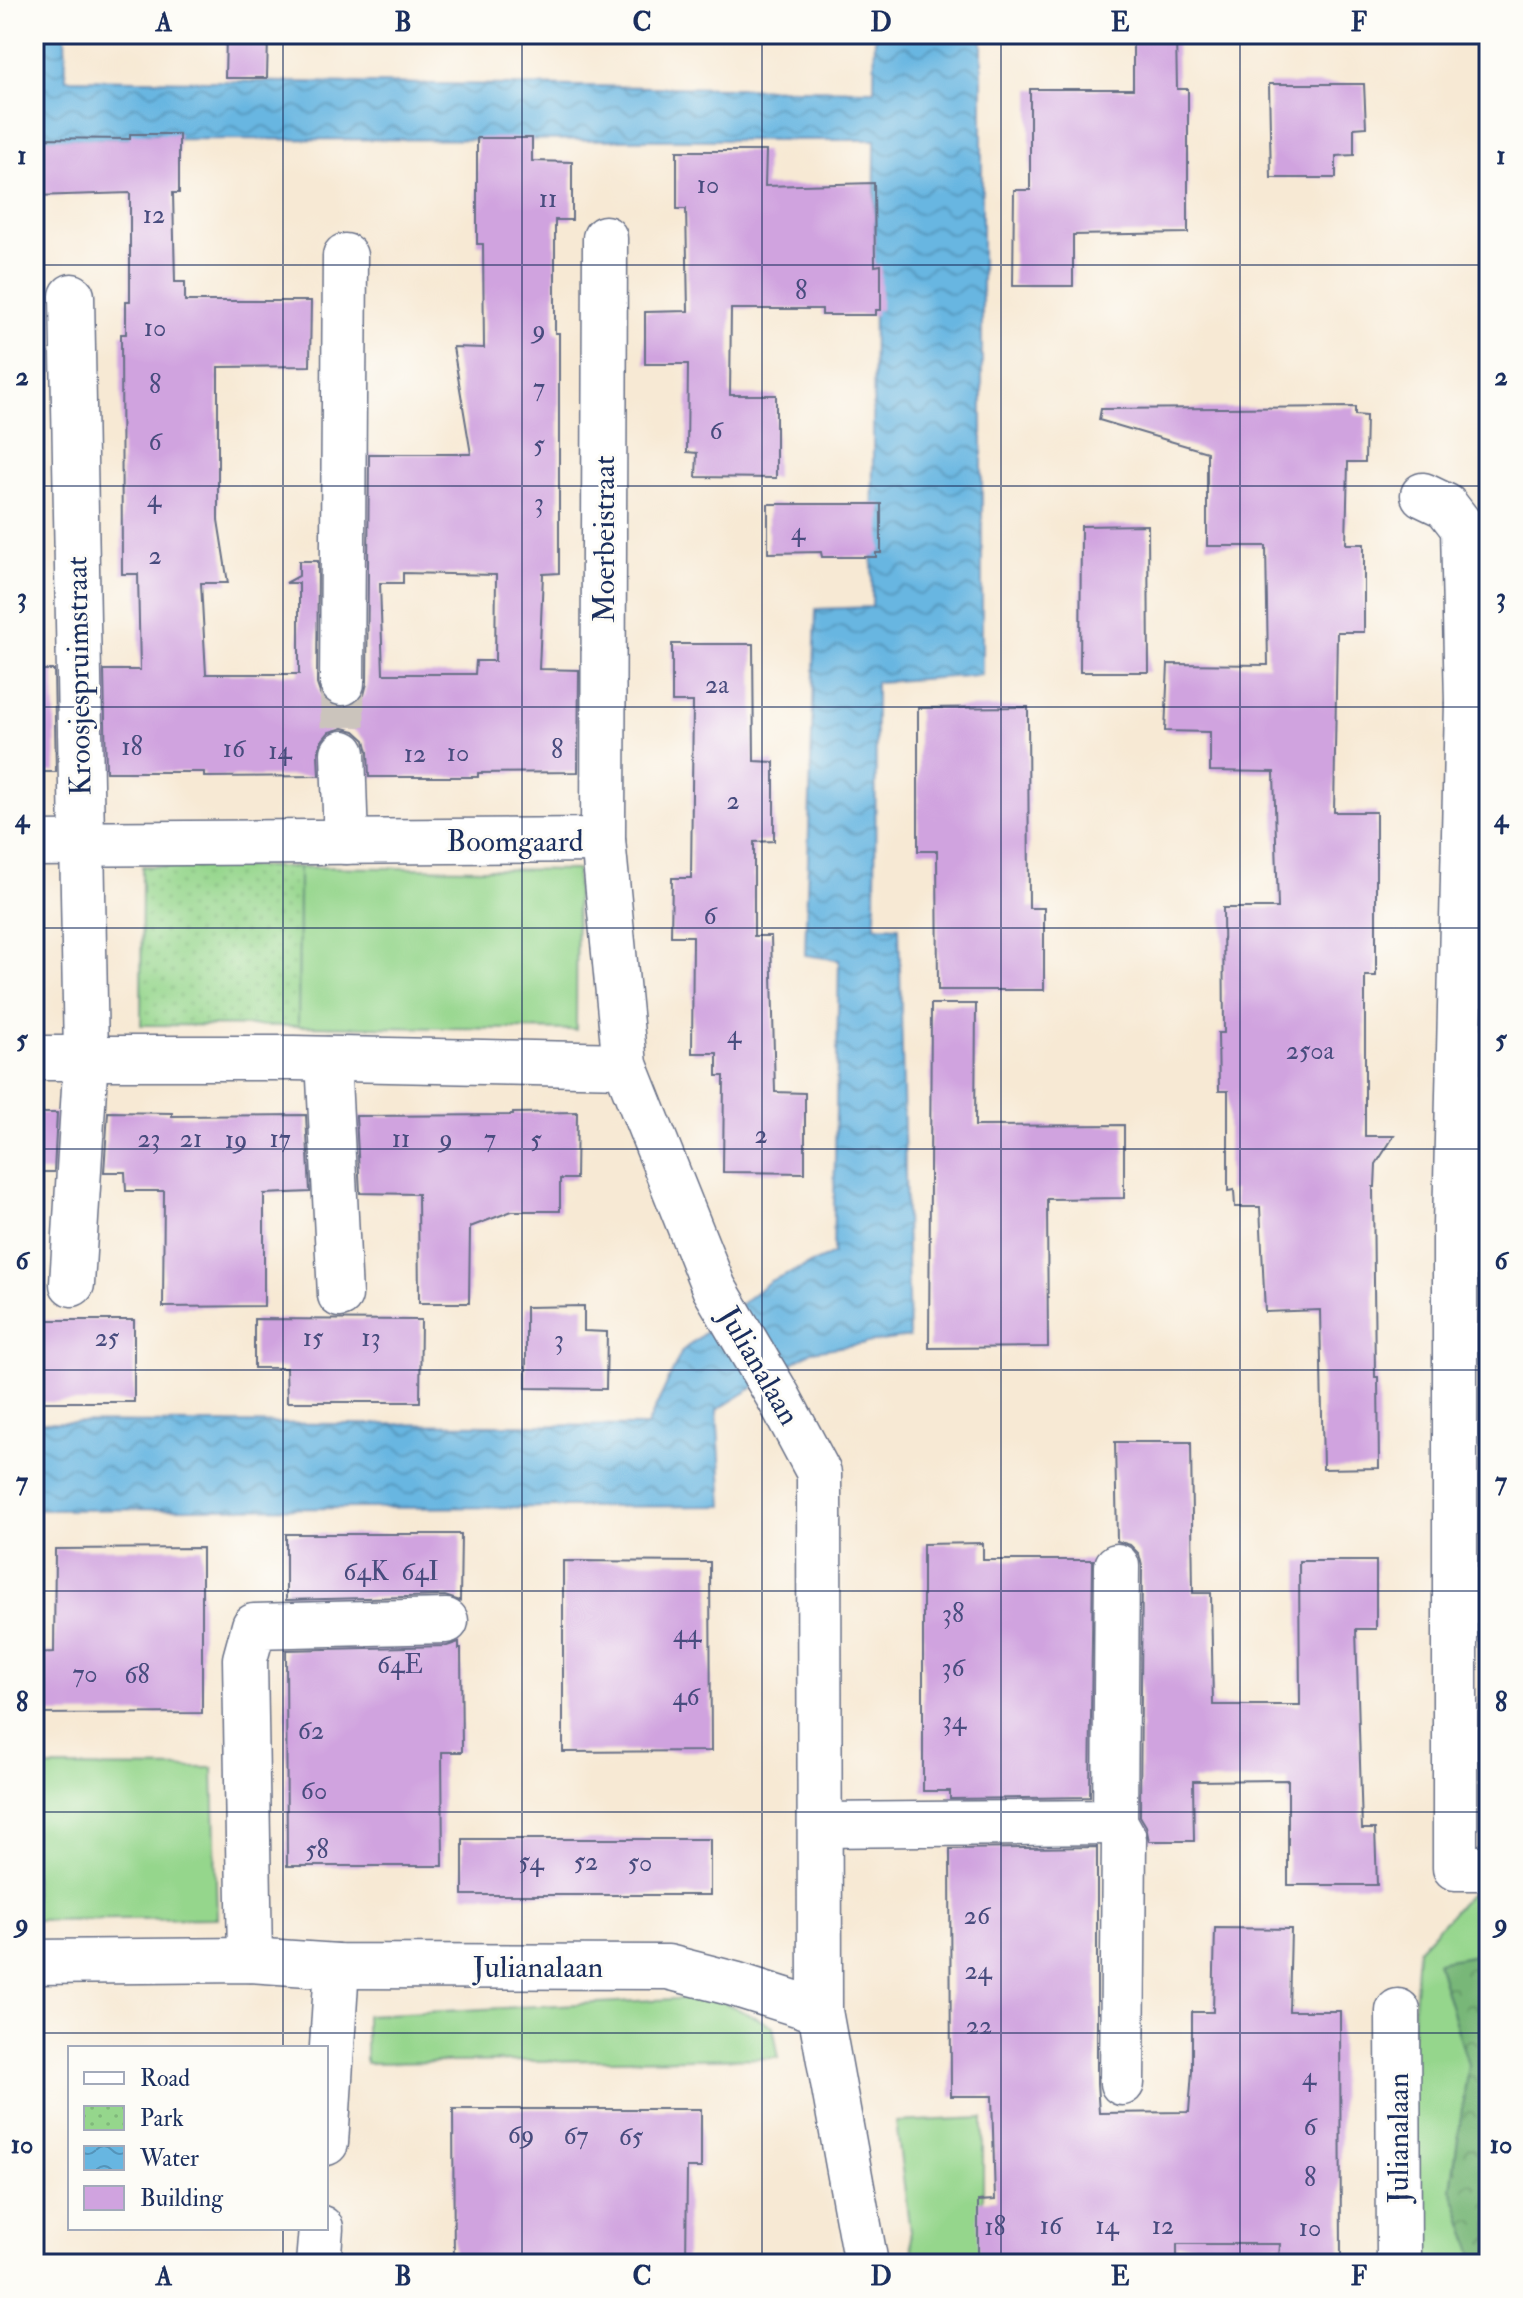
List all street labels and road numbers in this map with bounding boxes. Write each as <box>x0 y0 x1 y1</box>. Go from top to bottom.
street label: Moerbeistraat <box>586 455 623 623</box>
street label: Kroosjespruimstraat <box>58 556 100 796</box>
street label: Boomgaard <box>446 823 584 860</box>
street label: Julianalaan <box>710 1299 808 1432</box>
street label: Julianalaan <box>472 1949 603 1986</box>
street label: Julianalaan <box>1380 2073 1417 2204</box>

